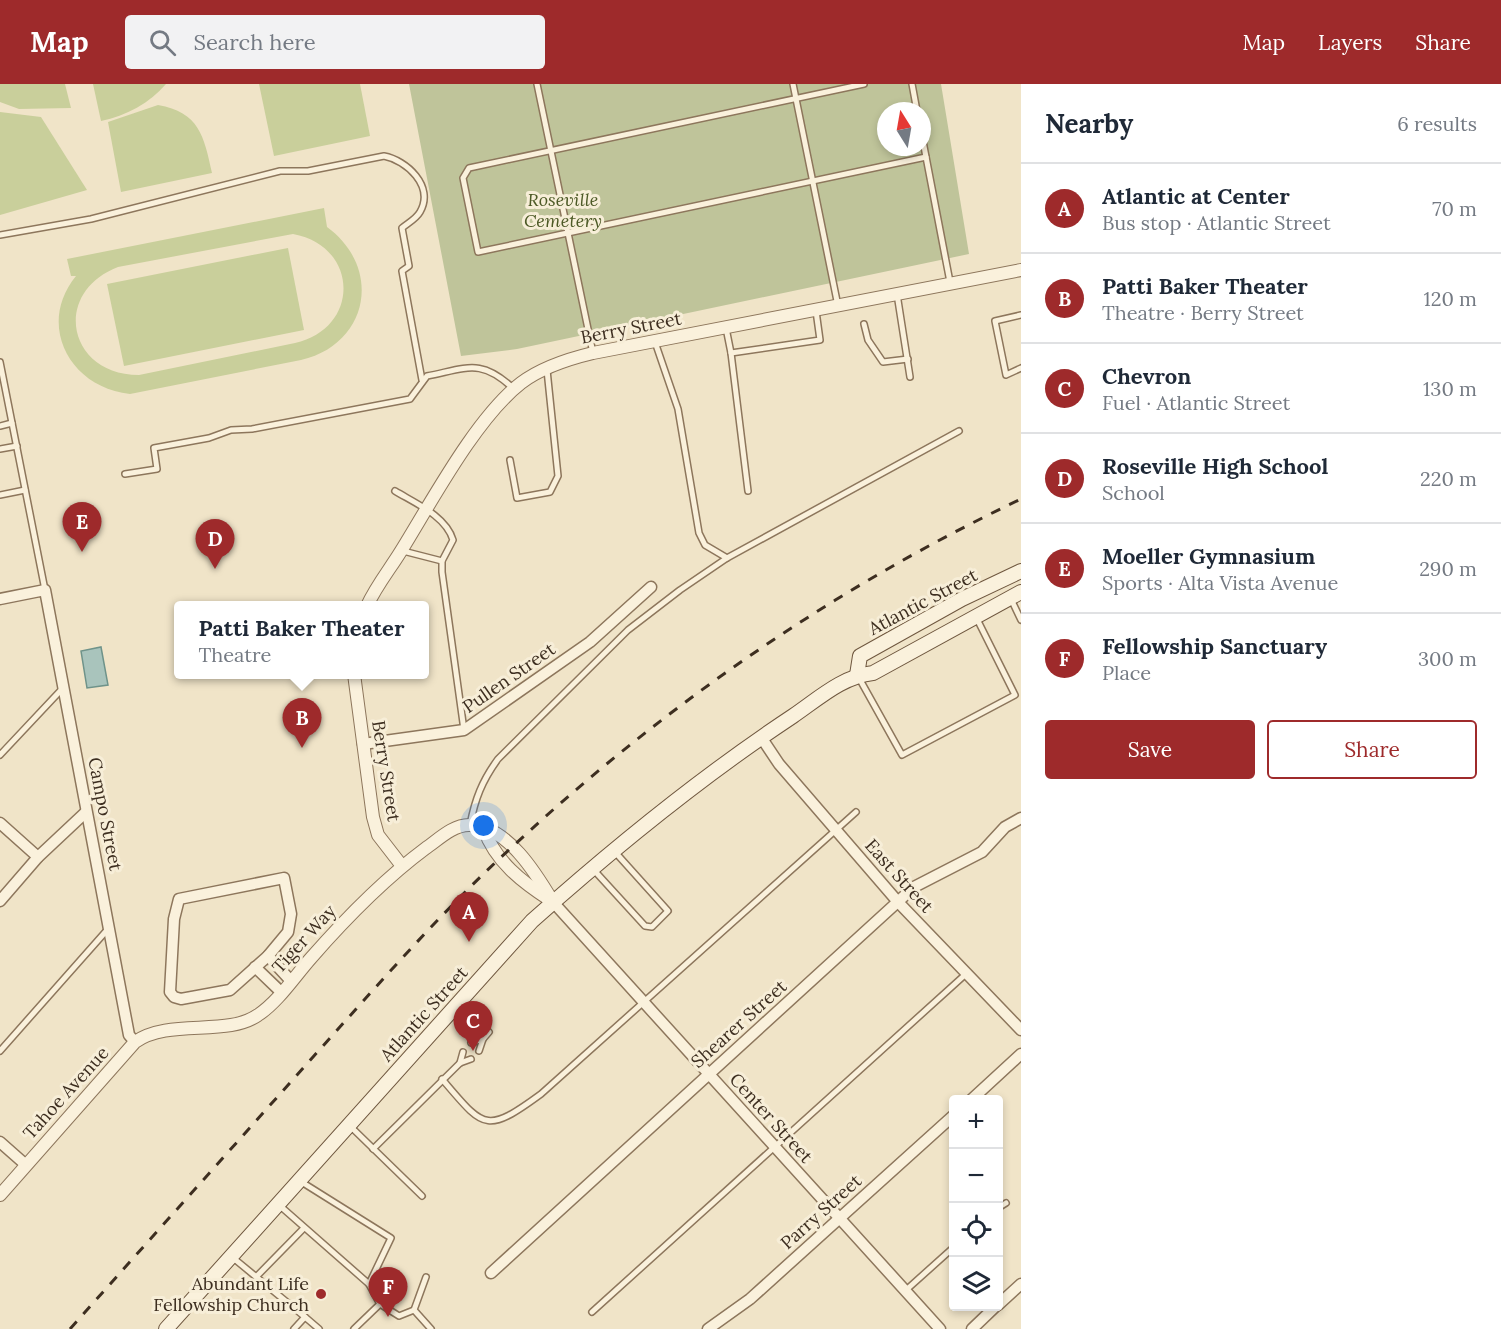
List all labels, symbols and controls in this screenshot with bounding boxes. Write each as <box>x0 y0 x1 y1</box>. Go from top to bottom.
search box <box>125 15 545 69</box>
text: Map <box>30 24 89 60</box>
icon: search <box>146 26 179 59</box>
text: Search here <box>194 28 316 56</box>
text: Map <box>1242 29 1285 56</box>
text: Layers <box>1318 29 1382 56</box>
text: Share <box>1415 29 1471 56</box>
north arrow <box>877 102 931 156</box>
text: Nearby <box>1045 107 1133 140</box>
text: 6 results <box>1397 111 1477 136</box>
text: Atlantic at Center <box>1102 182 1290 210</box>
park label: Roseville Cemetery <box>524 188 602 232</box>
text: A <box>1058 196 1071 221</box>
text: 70 m <box>1432 196 1477 221</box>
text: Bus stop · Atlantic Street <box>1102 210 1331 235</box>
text: Patti Baker Theater <box>1102 272 1308 300</box>
text: B <box>1058 286 1071 311</box>
text: 120 m <box>1423 286 1477 311</box>
text: Theatre · Berry Street <box>1102 300 1304 325</box>
street label: Berry Street <box>579 306 683 349</box>
text: Chevron <box>1102 362 1191 390</box>
text: C <box>1058 376 1071 401</box>
text: 130 m <box>1423 376 1477 401</box>
text: Fuel · Atlantic Street <box>1102 390 1290 415</box>
text: Roseville High School <box>1102 452 1328 480</box>
text: D <box>1057 466 1072 491</box>
text: 220 m <box>1420 466 1477 491</box>
text: School <box>1102 480 1165 505</box>
pin: E <box>62 502 101 552</box>
pin: D <box>196 520 234 569</box>
text: Moeller Gymnasium <box>1102 542 1315 570</box>
text: E <box>1058 556 1071 581</box>
text: 290 m <box>1419 556 1477 581</box>
street label: Atlantic Street <box>863 563 981 640</box>
text: Sports · Alta Vista Avenue <box>1102 570 1338 595</box>
popup <box>174 601 429 679</box>
text: Patti Baker Theater <box>199 614 404 642</box>
text: Fellowship Sanctuary <box>1102 632 1327 660</box>
street label: Pullen Street <box>458 637 560 718</box>
text: Theatre <box>199 642 271 667</box>
text: F <box>1059 646 1070 671</box>
text: 300 m <box>1418 646 1477 671</box>
text: Place <box>1102 660 1151 685</box>
pin: B <box>282 698 322 748</box>
street label: Berry Street <box>367 719 406 823</box>
button: Save <box>1045 720 1255 779</box>
button: Share <box>1267 720 1477 779</box>
street label: Campo Street <box>83 755 128 873</box>
your location <box>469 811 498 840</box>
street label: East Street <box>860 834 939 917</box>
pin: A <box>450 892 488 942</box>
street label: Tiger Way <box>267 899 341 978</box>
street label: Atlantic Street <box>374 961 472 1067</box>
street label: Shearer Street <box>686 975 791 1073</box>
pin: C <box>454 1002 492 1051</box>
street label: Tahoe Avenue <box>18 1041 114 1144</box>
street label: Center Street <box>725 1068 818 1168</box>
map controls <box>949 1095 1003 1311</box>
button: + <box>949 1095 1003 1149</box>
button: − <box>949 1149 1003 1203</box>
street label: Parry Street <box>775 1169 866 1254</box>
button: locate <box>949 1203 1003 1257</box>
button: layers <box>949 1257 1003 1311</box>
pin: F <box>368 1268 408 1317</box>
place label: Abundant Life Fellowship Church <box>153 1272 309 1316</box>
marker: Abundant Life Fellowship Church <box>314 1287 328 1301</box>

